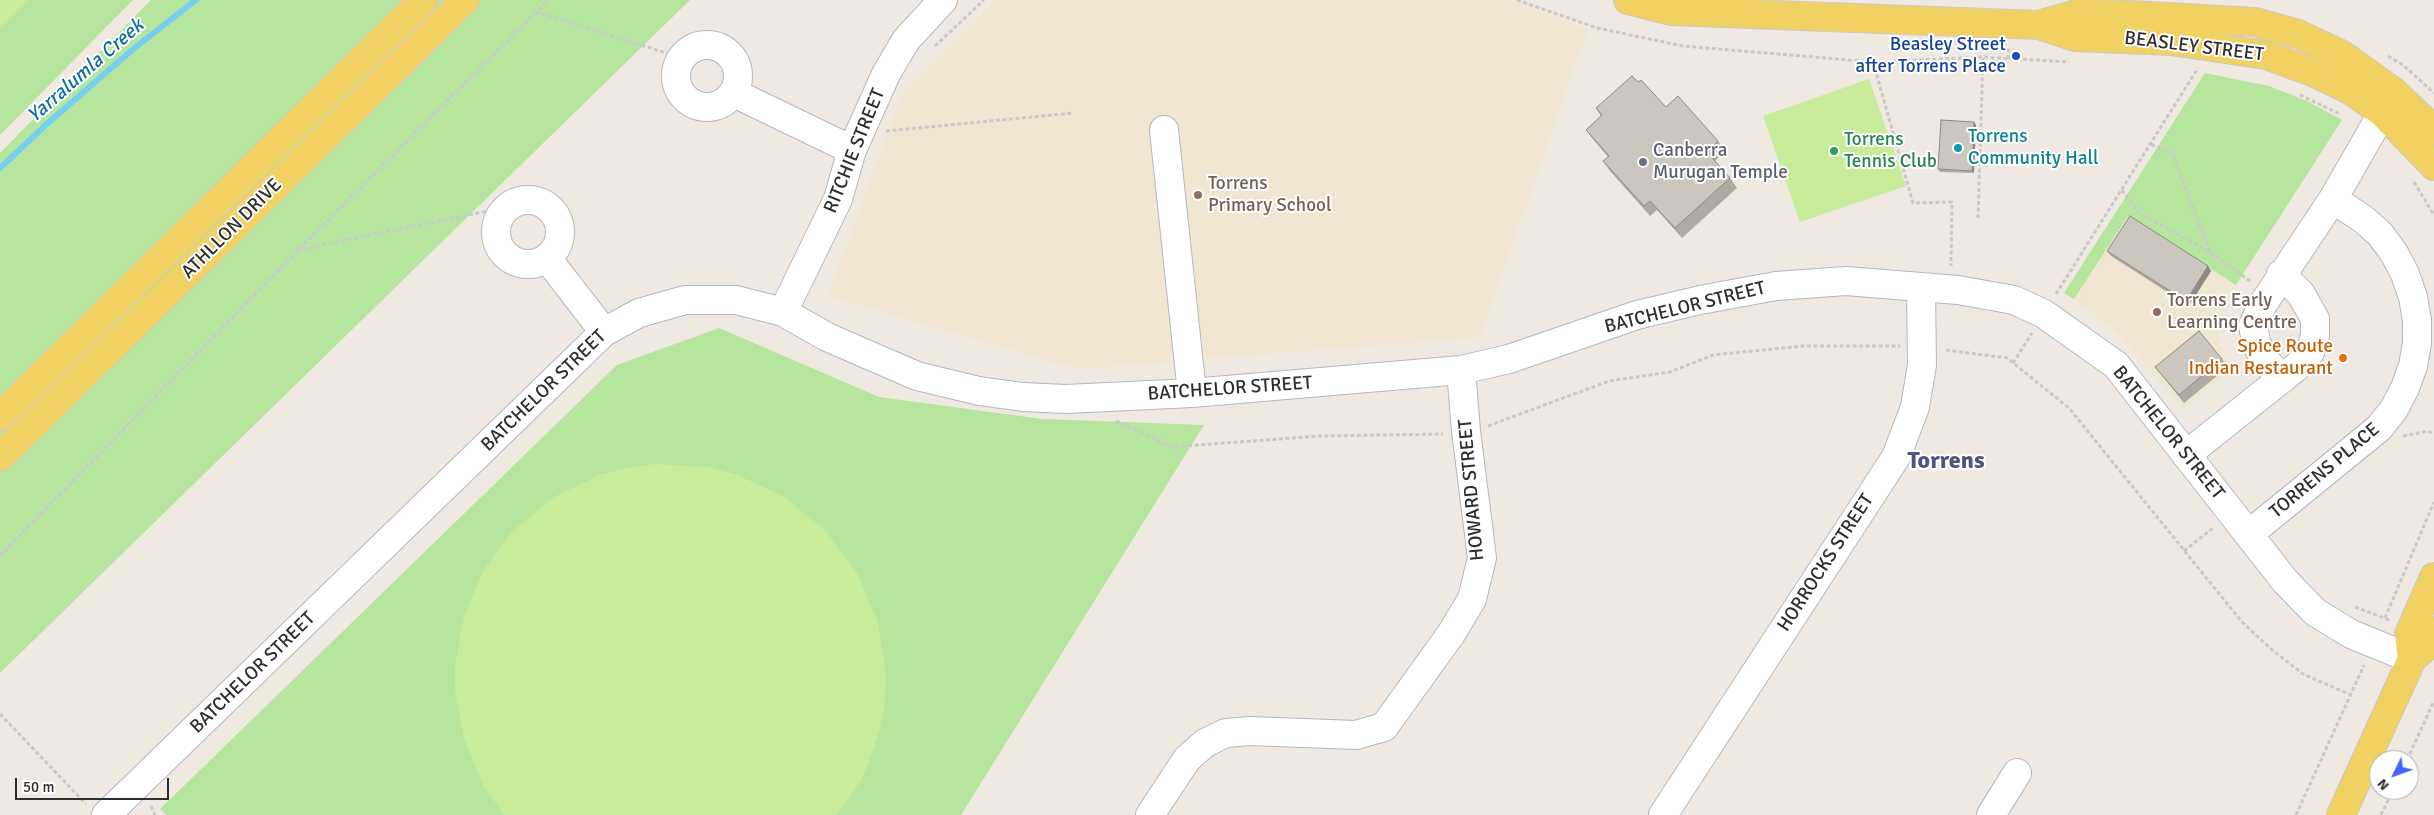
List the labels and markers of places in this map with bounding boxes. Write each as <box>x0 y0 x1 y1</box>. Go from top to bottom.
place label: Beasley Street after Torrens Place <box>1856 34 2006 78</box>
marker: Beasley Street after Torrens Place <box>2010 50 2022 62</box>
place label: Torrens Community Hall <box>1968 126 2099 170</box>
place label: Torrens Tennis Club <box>1844 129 1937 173</box>
place label: Canberra Murugan Temple <box>1653 140 1788 184</box>
marker: Torrens Community Hall <box>1952 142 1964 154</box>
marker: Torrens Tennis Club <box>1828 145 1840 157</box>
marker: Canberra Murugan Temple <box>1637 156 1649 168</box>
place label: Torrens Primary School <box>1208 173 1331 217</box>
marker: Torrens Primary School <box>1192 189 1204 201</box>
place label: Torrens Early Learning Centre <box>2167 290 2297 334</box>
marker: Torrens Early Learning Centre <box>2151 306 2163 318</box>
place label: Spice Route Indian Restaurant <box>2189 336 2333 380</box>
marker: Spice Route Indian Restaurant <box>2337 352 2349 364</box>

